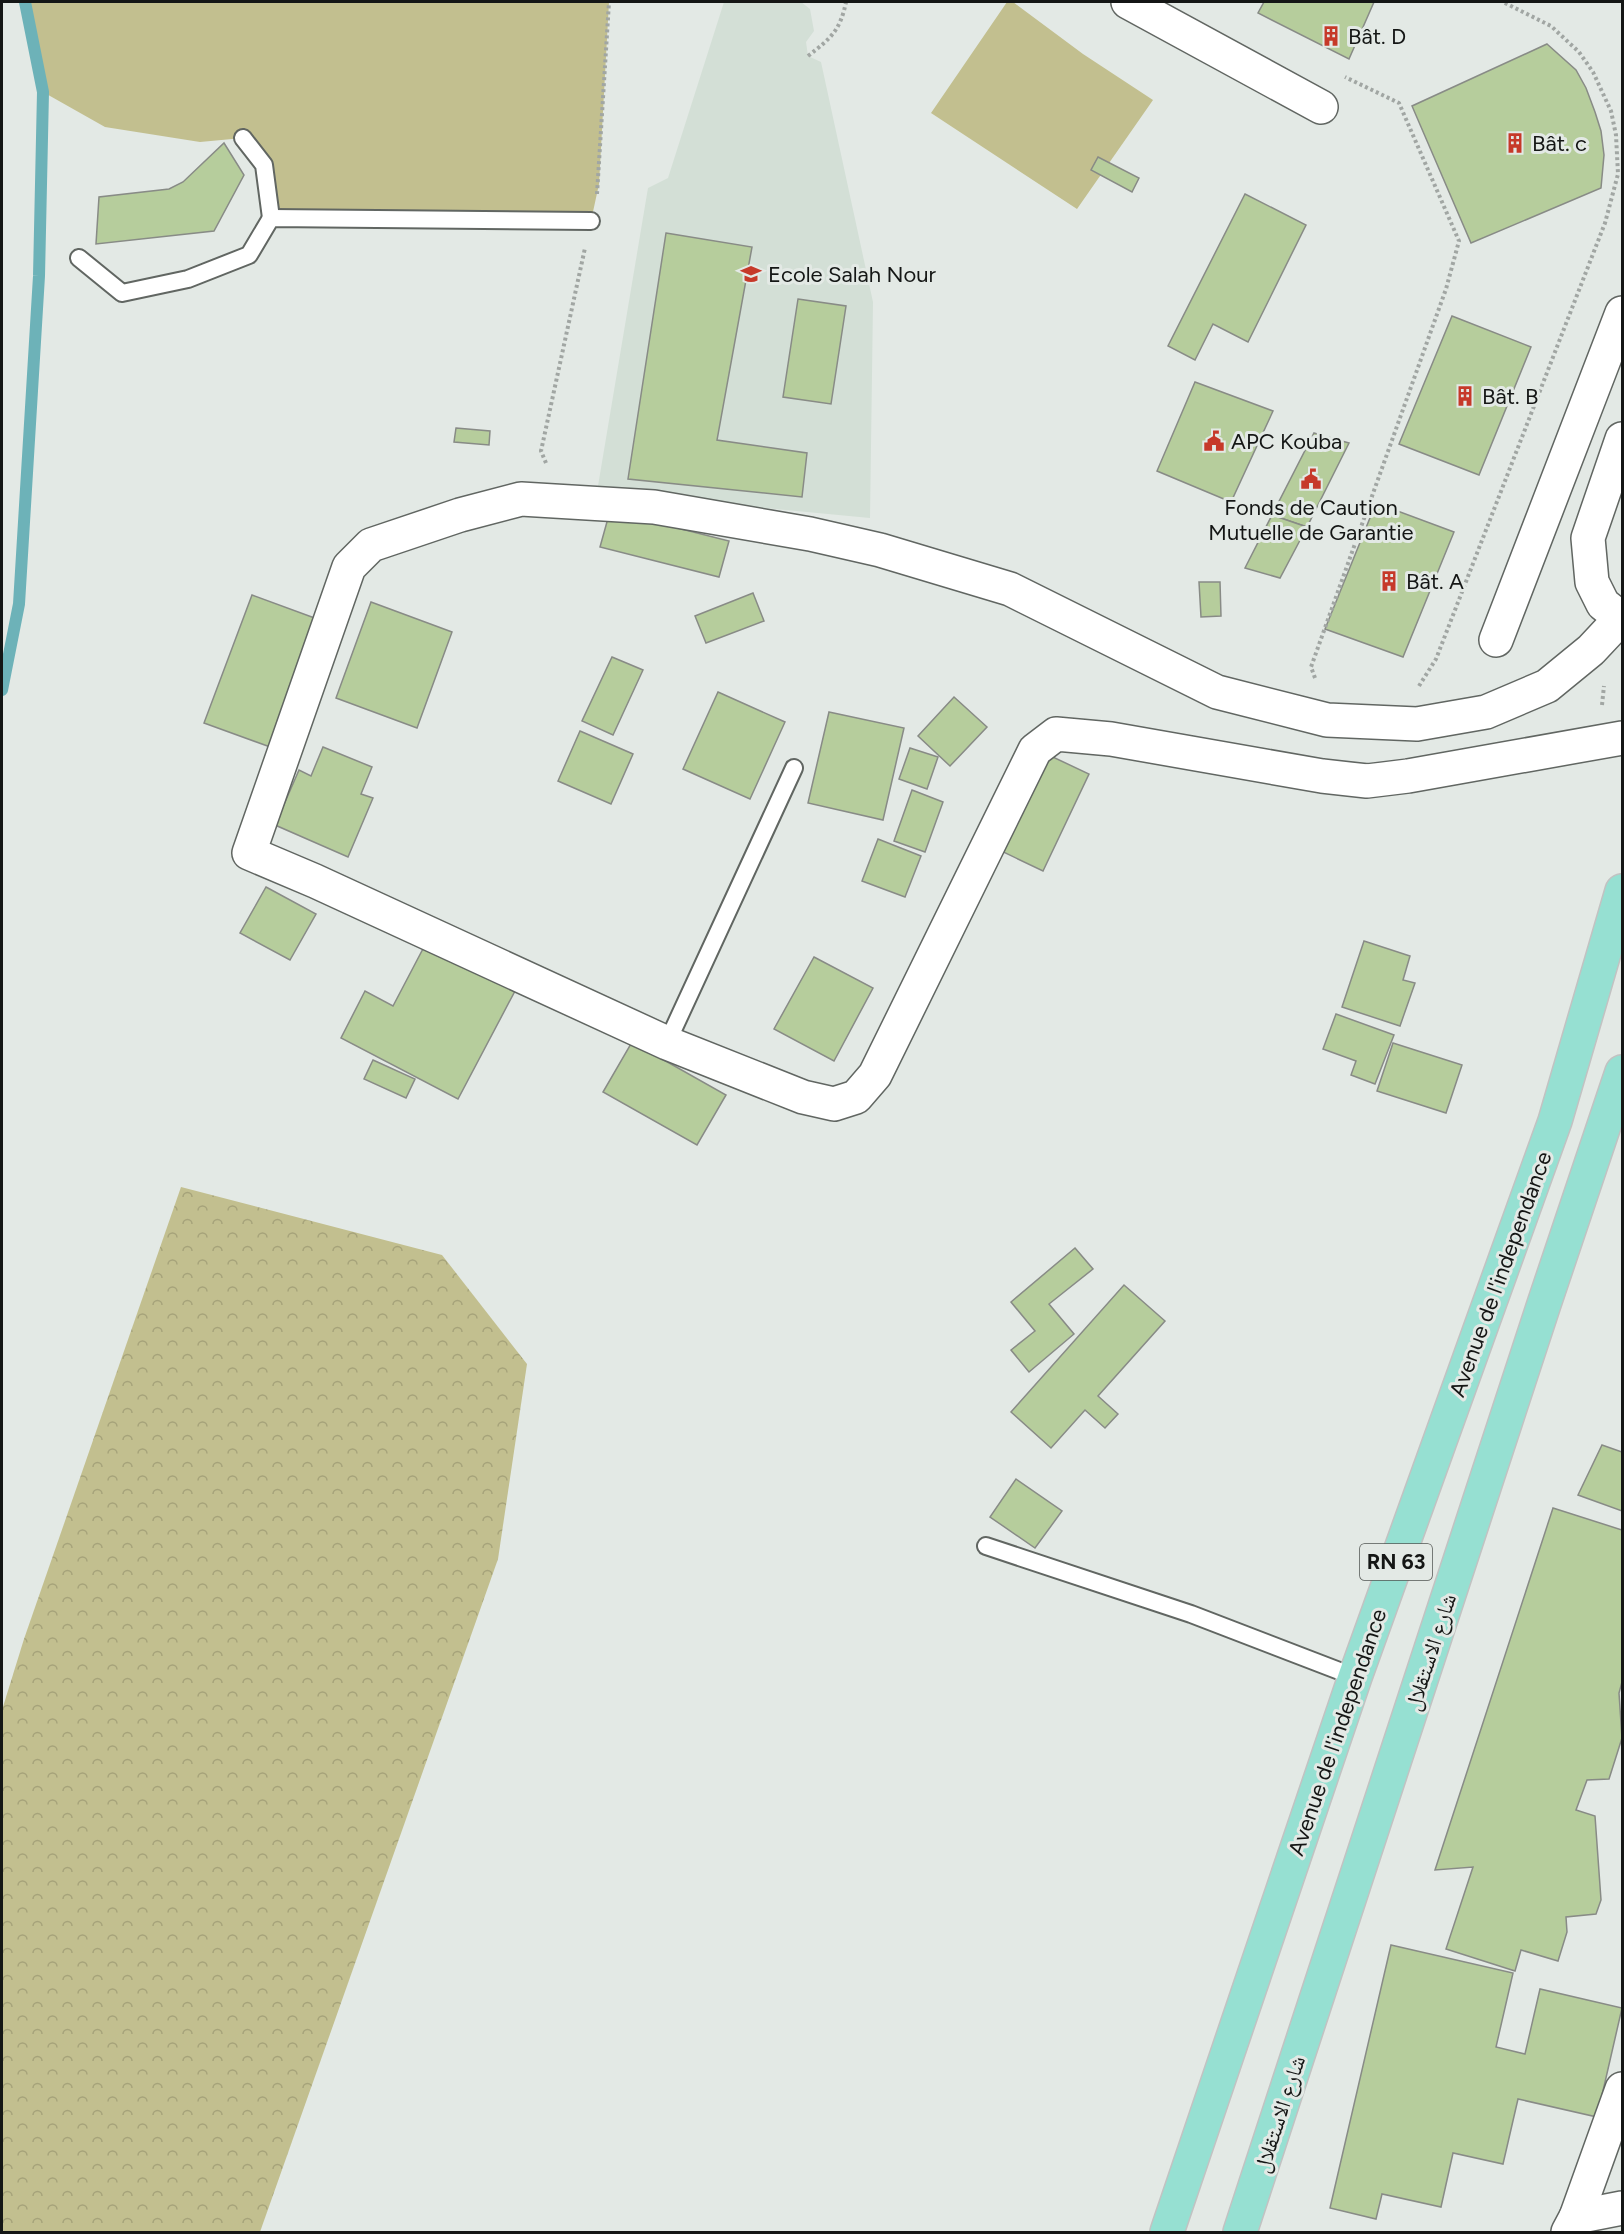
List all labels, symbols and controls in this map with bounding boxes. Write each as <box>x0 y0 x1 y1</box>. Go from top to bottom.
place label: Bât. D <box>1348 23 1406 50</box>
building icon: Bât. D <box>1319 24 1343 48</box>
place label: Bât. c <box>1532 130 1587 157</box>
building icon: Bât. c <box>1503 131 1527 155</box>
place label: Ecole Salah Nour <box>768 261 937 288</box>
school or university icon: Ecole Salah Nour <box>739 262 763 286</box>
place label: Bât. B <box>1482 383 1538 410</box>
building icon: Bât. B <box>1453 384 1477 408</box>
place label: APC Kouba <box>1231 428 1342 455</box>
public building icon: APC Kouba <box>1202 429 1226 453</box>
public building icon: Fonds de Caution Mutuelle de Garantie <box>1299 467 1323 491</box>
place label: Fonds de Caution Mutuelle de Garantie <box>1208 494 1414 546</box>
place label: Bât. A <box>1406 568 1464 595</box>
building icon: Bât. A <box>1377 569 1401 593</box>
street label: Avenue de l'independance <box>1443 1148 1557 1401</box>
road number: RN 63 <box>1360 1544 1432 1580</box>
street label: شارع الاستقلال <box>1399 1590 1462 1714</box>
street label: Avenue de l'independance <box>1282 1605 1392 1859</box>
street label: شارع الاستقلال <box>1248 2052 1311 2176</box>

